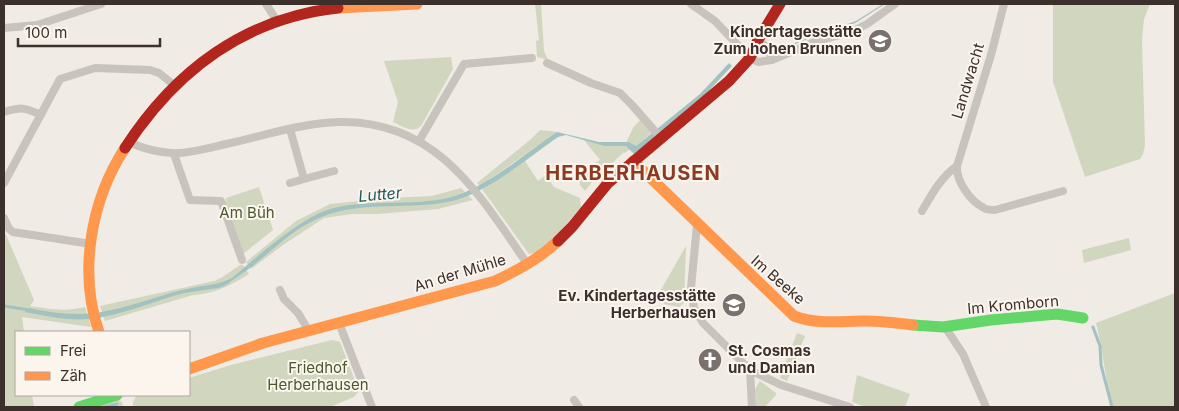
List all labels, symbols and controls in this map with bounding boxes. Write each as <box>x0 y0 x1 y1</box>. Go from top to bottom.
scale bar <box>18 15 160 47</box>
place label: Kindertagesstätte Zum hohen Brunnen <box>713 22 862 58</box>
text: 100 m <box>25 23 67 42</box>
school or university icon: Kindertagesstätte Zum hohen Brunnen <box>867 28 893 54</box>
street label: Landwacht <box>947 41 988 121</box>
district label: HERBERHAUSEN <box>545 161 721 185</box>
water label: Lutter <box>357 182 404 206</box>
park label: Am Büh <box>219 203 275 222</box>
street label: An der Mühle <box>412 250 508 295</box>
street label: Im Beeke <box>747 251 809 308</box>
place label: Ev. Kindertagesstätte Herberhausen <box>558 286 716 322</box>
street label: Im Kromborn <box>966 291 1060 318</box>
school or university icon: Ev. Kindertagesstätte Herberhausen <box>721 292 747 318</box>
legend <box>15 331 190 396</box>
text: Frei <box>60 341 86 360</box>
place label: St. Cosmas und Damian <box>728 341 815 377</box>
church icon: St. Cosmas und Damian <box>697 347 723 373</box>
park label: Friedhof Herberhausen <box>267 358 369 394</box>
text: Zäh <box>60 366 87 385</box>

